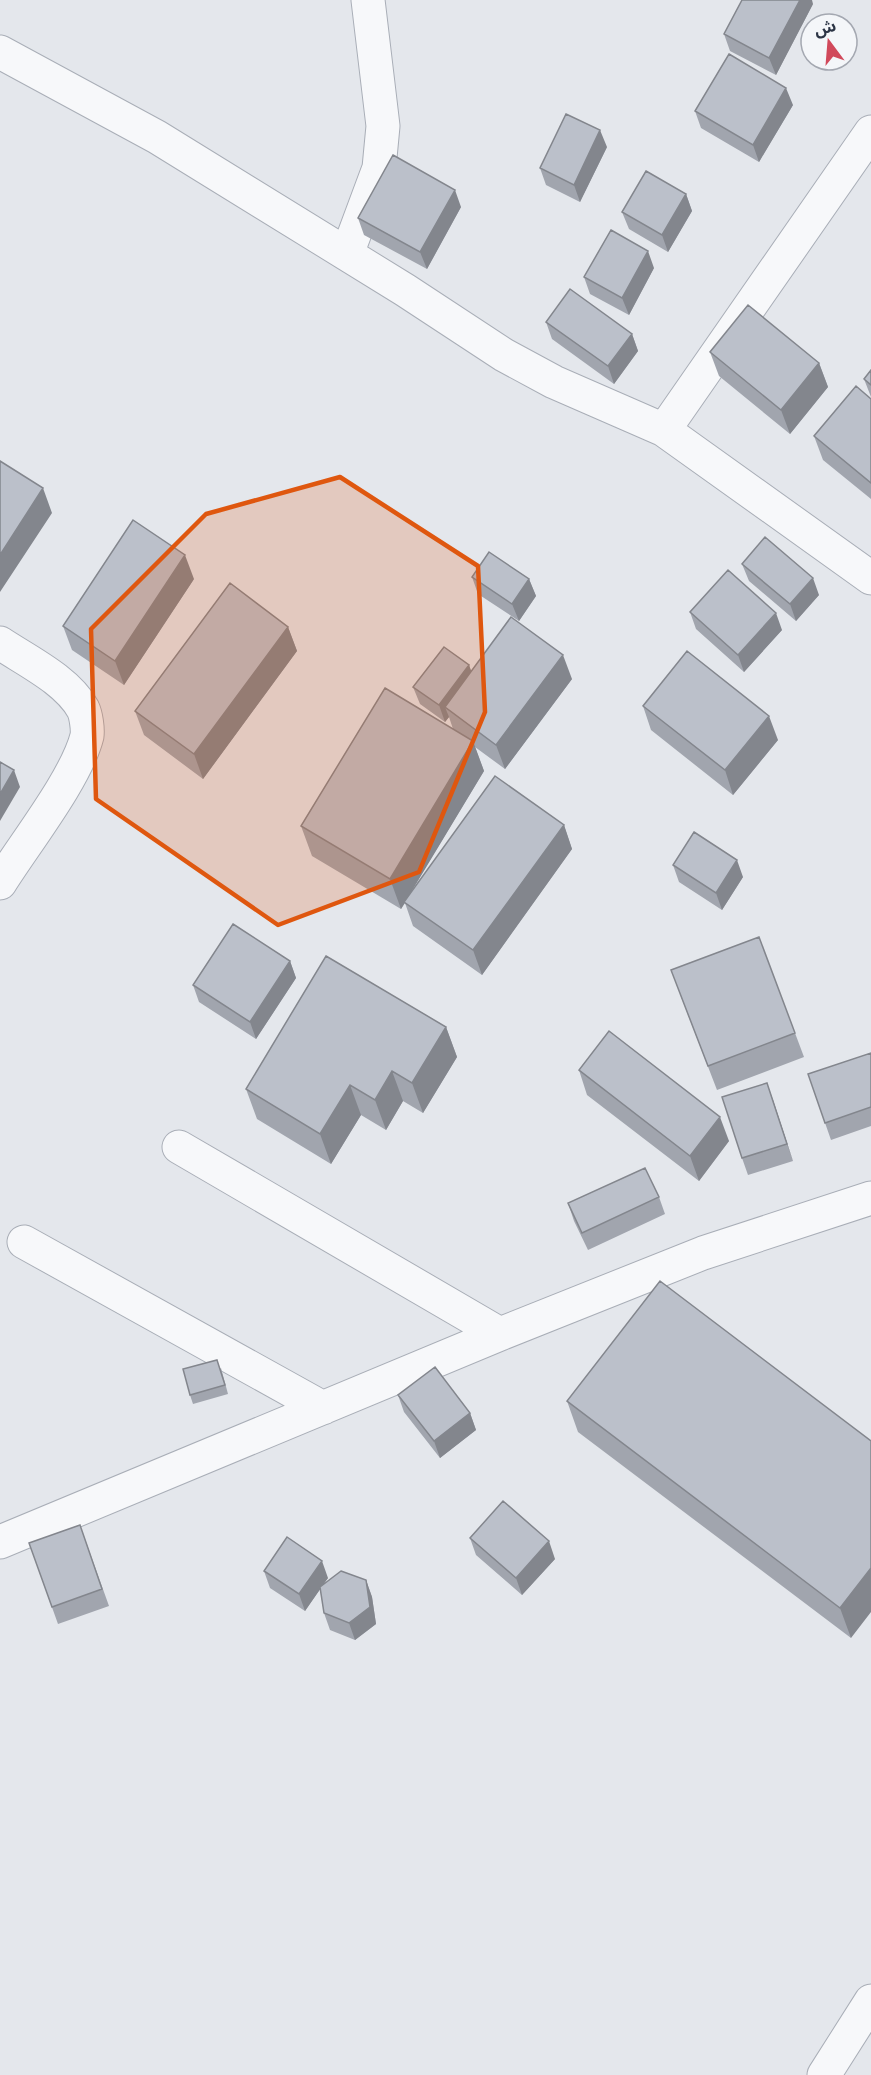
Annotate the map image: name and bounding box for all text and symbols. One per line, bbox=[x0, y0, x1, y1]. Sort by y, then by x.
north arrow bbox=[799, 12, 859, 72]
text: ش bbox=[811, 14, 839, 41]

